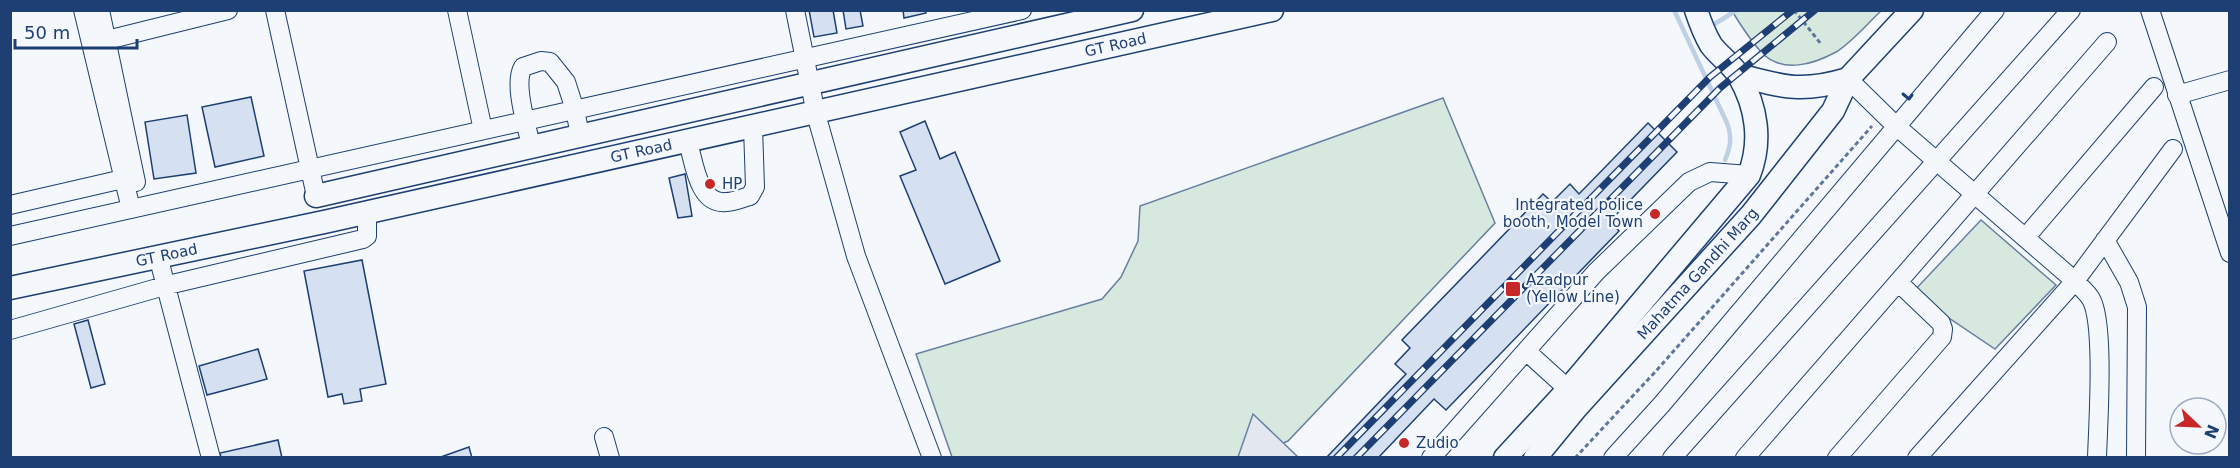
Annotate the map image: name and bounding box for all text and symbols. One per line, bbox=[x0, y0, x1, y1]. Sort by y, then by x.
scale bar bbox=[15, 12, 136, 50]
text: 50 m bbox=[24, 22, 70, 43]
street label: GT Road bbox=[1083, 29, 1148, 61]
street label: GT Road bbox=[609, 135, 674, 167]
place label: HP bbox=[722, 175, 742, 193]
marker: HP bbox=[703, 177, 717, 191]
place label: Integrated police booth, Model Town bbox=[1503, 196, 1643, 231]
street label: Mahatma Gandhi Marg bbox=[1634, 204, 1762, 343]
marker: Integrated police booth, Model Town bbox=[1648, 207, 1662, 221]
street label: GT Road bbox=[134, 240, 199, 270]
place label: Azadpur (Yellow Line) bbox=[1526, 271, 1620, 306]
marker: Azadpur (Yellow Line) bbox=[1504, 280, 1522, 298]
north arrow bbox=[2168, 396, 2228, 456]
text: N bbox=[2200, 422, 2223, 442]
place label: Zudio bbox=[1416, 434, 1459, 452]
marker: Zudio bbox=[1397, 436, 1411, 450]

